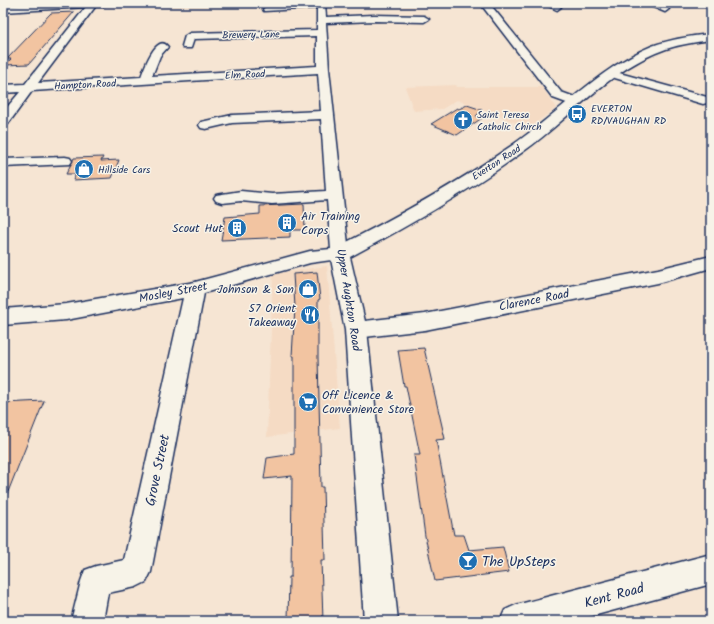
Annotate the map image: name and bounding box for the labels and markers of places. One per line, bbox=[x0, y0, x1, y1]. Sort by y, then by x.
place label: EVERTON RD/VAUGHAN RD bbox=[591, 101, 667, 129]
bus stop icon: EVERTON RD/VAUGHAN RD bbox=[566, 103, 588, 125]
place label: Saint Teresa Catholic Chirch bbox=[477, 107, 542, 135]
church icon: Saint Teresa Catholic Chirch bbox=[452, 109, 474, 131]
shop icon: Hillside Cars bbox=[73, 158, 95, 180]
place label: Hillside Cars bbox=[98, 162, 151, 178]
place label: Air Training Corps bbox=[301, 207, 360, 240]
building icon: Air Training Corps bbox=[276, 212, 298, 234]
building icon: Scout Hut bbox=[226, 217, 248, 239]
place label: Scout Hut bbox=[172, 219, 223, 238]
shop icon: Johnson & Son bbox=[297, 278, 319, 300]
place label: Johnson & Son bbox=[217, 280, 294, 299]
place label: 57 Orient Takeaway bbox=[248, 299, 296, 332]
restaurant icon: 57 Orient Takeaway bbox=[299, 304, 321, 326]
place label: Off Licence & Convenience Store bbox=[322, 386, 415, 419]
supermarket icon: Off Licence & Convenience Store bbox=[297, 391, 319, 413]
bar icon: The UpSteps bbox=[457, 550, 479, 572]
place label: The UpSteps bbox=[482, 551, 556, 573]

